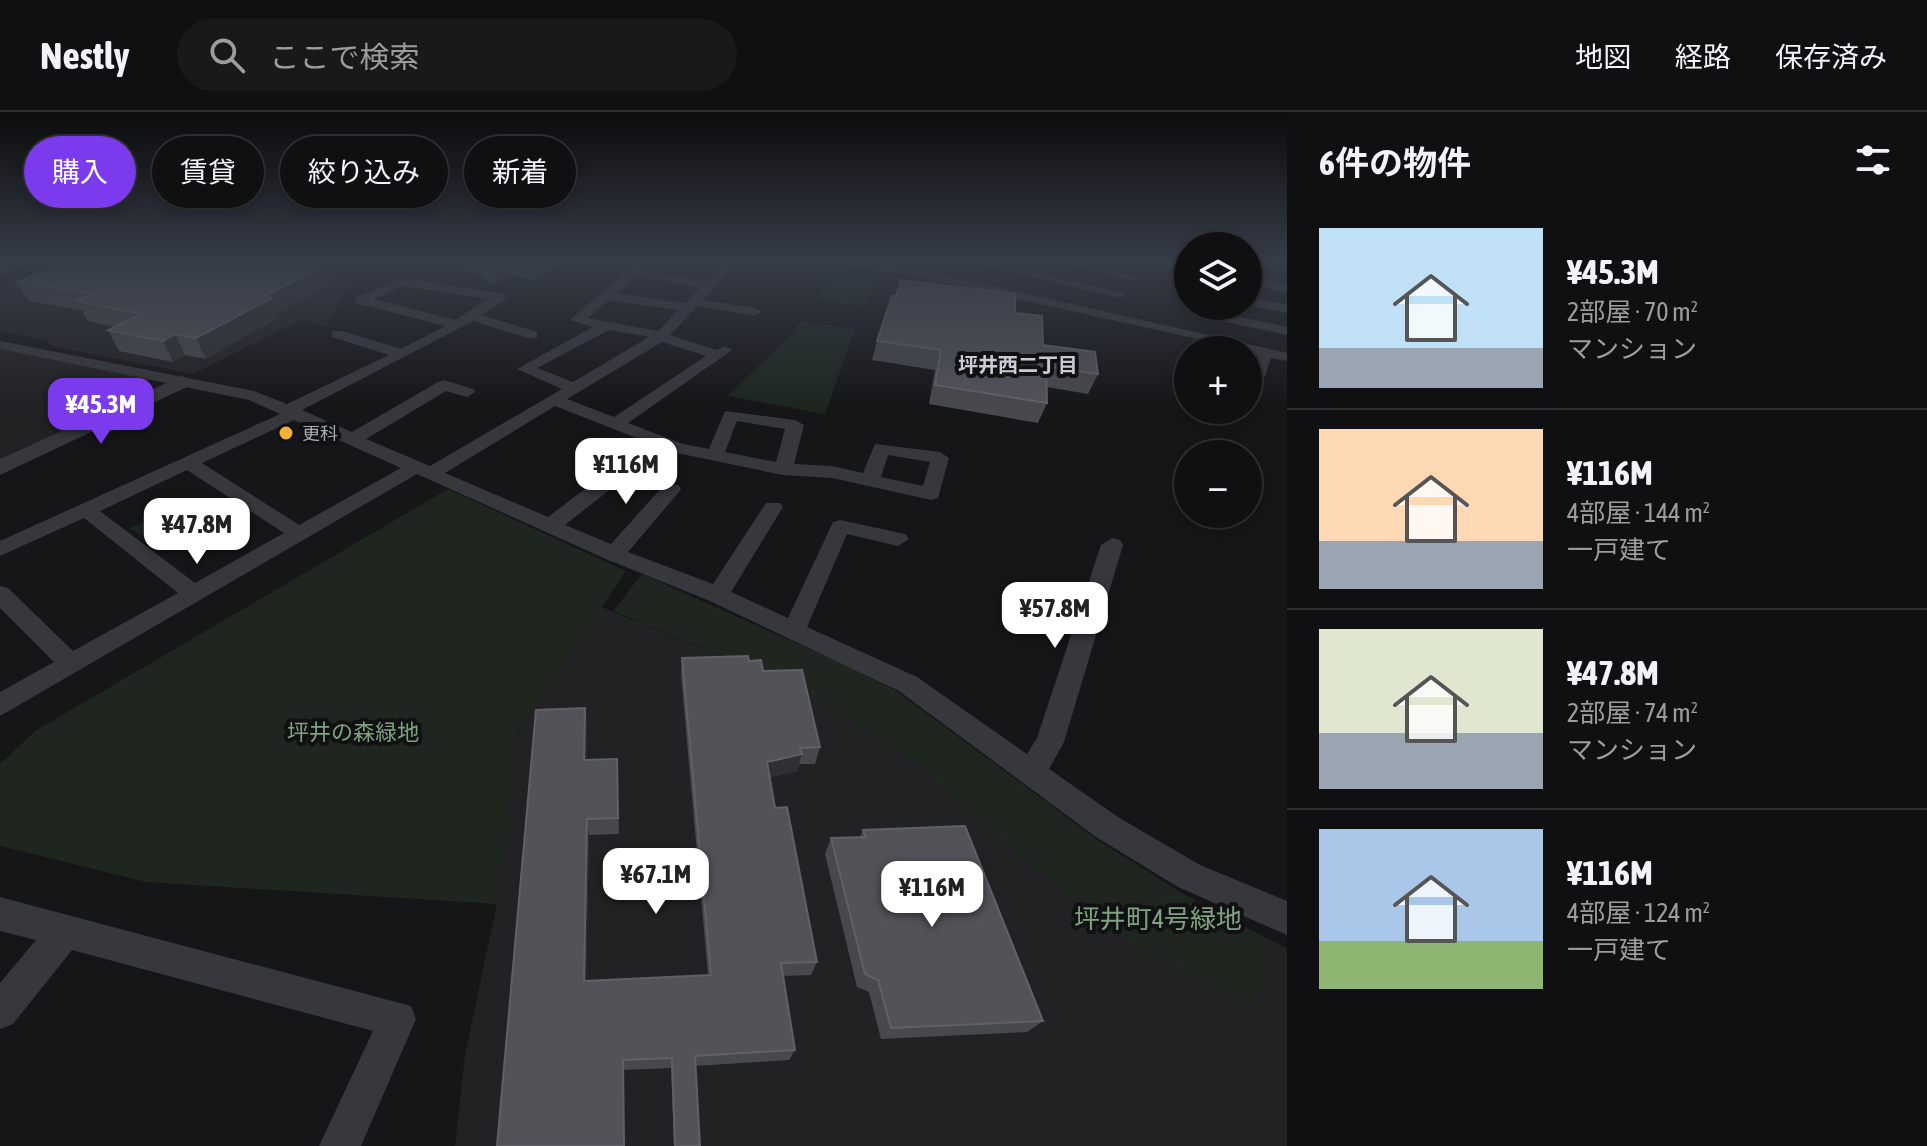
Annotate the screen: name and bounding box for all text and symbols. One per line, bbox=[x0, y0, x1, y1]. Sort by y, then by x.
search box bbox=[177, 19, 737, 91]
icon: search bbox=[205, 33, 249, 77]
text: Nestly bbox=[40, 34, 129, 77]
text: ここで検索 bbox=[269, 40, 419, 74]
text: 地図 bbox=[1575, 41, 1631, 73]
text: 経路 bbox=[1675, 41, 1731, 73]
text: 保存済み bbox=[1775, 41, 1887, 73]
chip: 購入 bbox=[24, 136, 136, 208]
chip: 賃貸 bbox=[152, 136, 264, 208]
chip: 絞り込み bbox=[280, 136, 448, 208]
chip: 新着 bbox=[464, 136, 576, 208]
icon: filters bbox=[1851, 138, 1895, 182]
text: 6件の物件 bbox=[1319, 143, 1471, 182]
map controls bbox=[1174, 232, 1262, 528]
button: layers bbox=[1174, 232, 1262, 320]
text: ¥45.3M bbox=[1567, 252, 1659, 291]
icon: home bbox=[1383, 260, 1479, 356]
text: 2部屋 · 70 m² bbox=[1567, 297, 1698, 327]
text: マンション bbox=[1567, 334, 1697, 364]
button: + bbox=[1174, 336, 1262, 424]
district label: 坪井西二丁目 bbox=[958, 353, 1078, 376]
pin: ¥45.3M bbox=[36, 378, 166, 446]
text: ¥45.3M bbox=[66, 389, 136, 419]
place label: 更科 bbox=[302, 423, 338, 444]
marker: 更科 bbox=[277, 424, 295, 442]
pin: ¥116M bbox=[570, 438, 682, 506]
button: − bbox=[1174, 440, 1262, 528]
text: ¥116M bbox=[593, 449, 659, 479]
text: ¥116M bbox=[1567, 453, 1653, 492]
icon: home bbox=[1383, 461, 1479, 557]
pin: ¥47.8M bbox=[132, 498, 262, 566]
text: 4部屋 · 144 m² bbox=[1567, 498, 1710, 528]
text: ¥47.8M bbox=[162, 509, 232, 539]
text: 一戸建て bbox=[1567, 535, 1671, 565]
pin: ¥57.8M bbox=[990, 582, 1120, 650]
text: ¥57.8M bbox=[1020, 593, 1090, 623]
text: ¥47.8M bbox=[1567, 653, 1659, 692]
icon: home bbox=[1383, 661, 1479, 757]
text: 2部屋 · 74 m² bbox=[1567, 698, 1698, 728]
park label: 坪井の森緑地 bbox=[287, 719, 419, 745]
text: マンション bbox=[1567, 735, 1697, 765]
pin: ¥67.1M bbox=[591, 848, 721, 916]
text: ¥116M bbox=[1567, 853, 1653, 892]
text: ¥67.1M bbox=[621, 859, 691, 889]
pin: ¥116M bbox=[876, 861, 988, 929]
icon: home bbox=[1383, 861, 1479, 957]
text: ¥116M bbox=[899, 872, 965, 902]
text: 4部屋 · 124 m² bbox=[1567, 898, 1710, 928]
park label: 坪井町4号緑地 bbox=[1074, 904, 1242, 934]
text: 一戸建て bbox=[1567, 935, 1671, 965]

